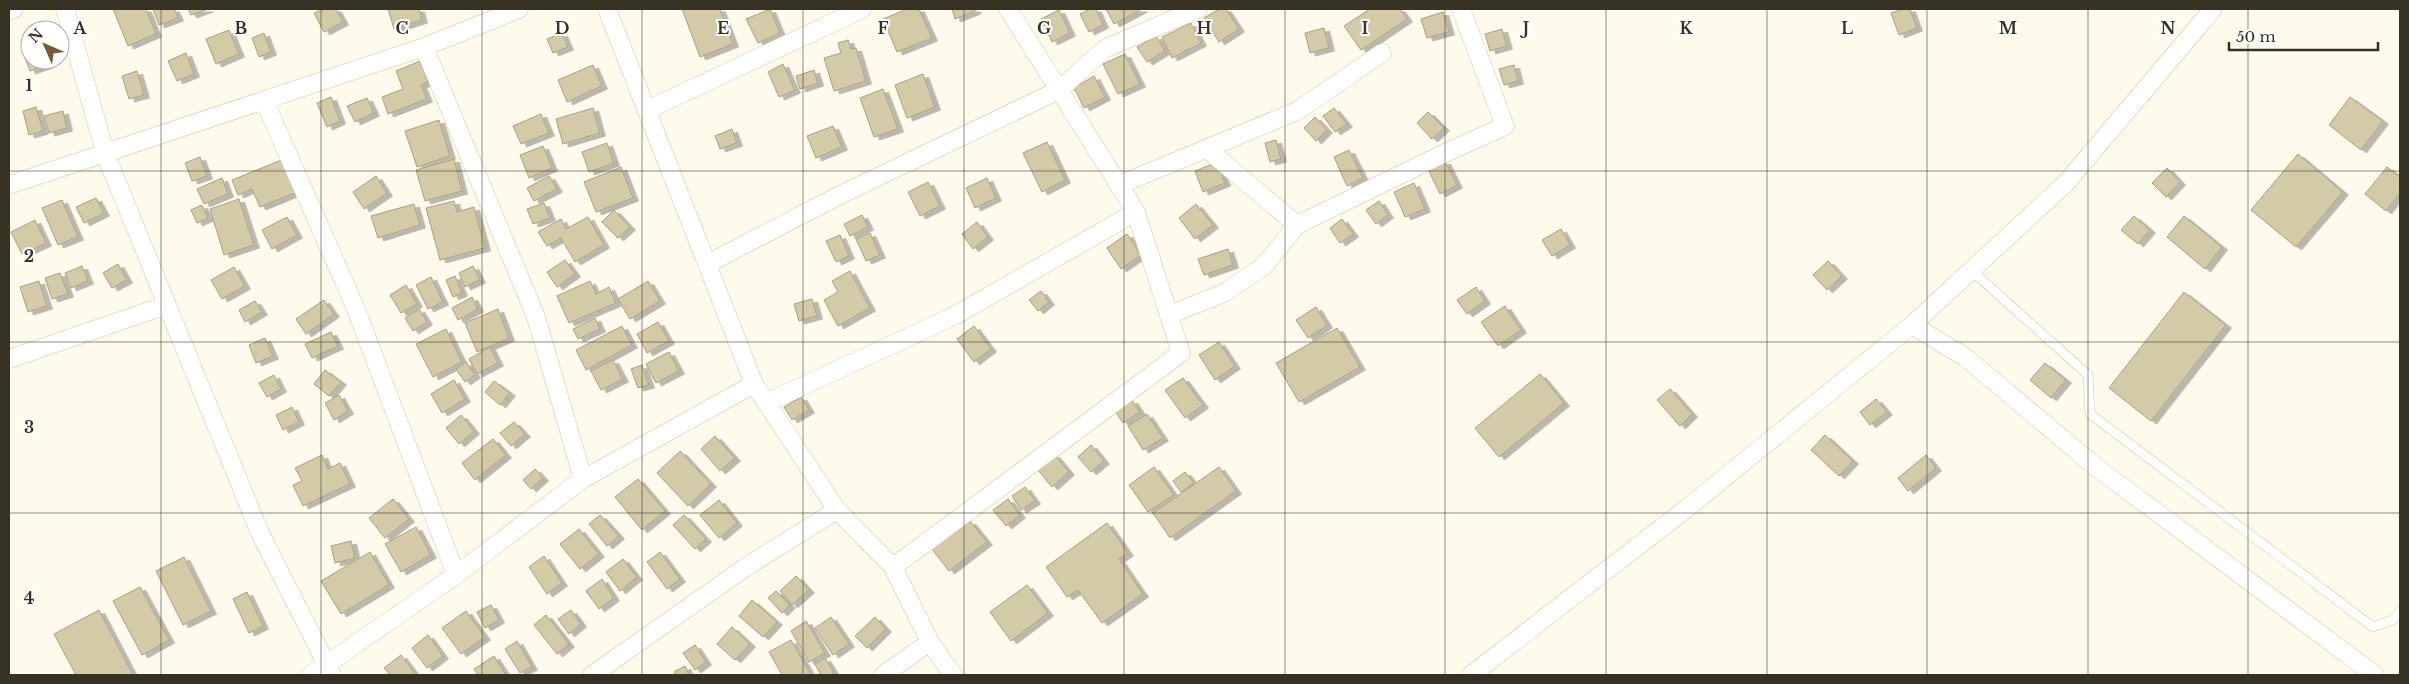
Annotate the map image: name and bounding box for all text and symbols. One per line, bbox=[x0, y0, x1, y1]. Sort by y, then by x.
text: A bbox=[73, 18, 88, 38]
text: B bbox=[235, 18, 248, 38]
text: C bbox=[395, 18, 409, 38]
text: D bbox=[555, 18, 569, 38]
text: E bbox=[717, 18, 729, 38]
text: F bbox=[877, 18, 889, 38]
text: G bbox=[1037, 18, 1051, 38]
text: H bbox=[1196, 18, 1212, 38]
text: I bbox=[1362, 18, 1369, 38]
text: J bbox=[1520, 18, 1529, 38]
text: K bbox=[1679, 18, 1693, 38]
text: L bbox=[1841, 18, 1853, 38]
text: M bbox=[1999, 18, 2017, 38]
text: N bbox=[2160, 18, 2176, 38]
north arrow bbox=[20, 20, 70, 70]
scale bar bbox=[2229, 20, 2378, 52]
text: N bbox=[25, 25, 47, 47]
text: 50 m bbox=[2236, 27, 2276, 46]
text: 1 bbox=[26, 75, 33, 95]
text: 2 bbox=[24, 246, 34, 266]
text: 3 bbox=[24, 417, 34, 437]
text: 4 bbox=[24, 588, 34, 608]

